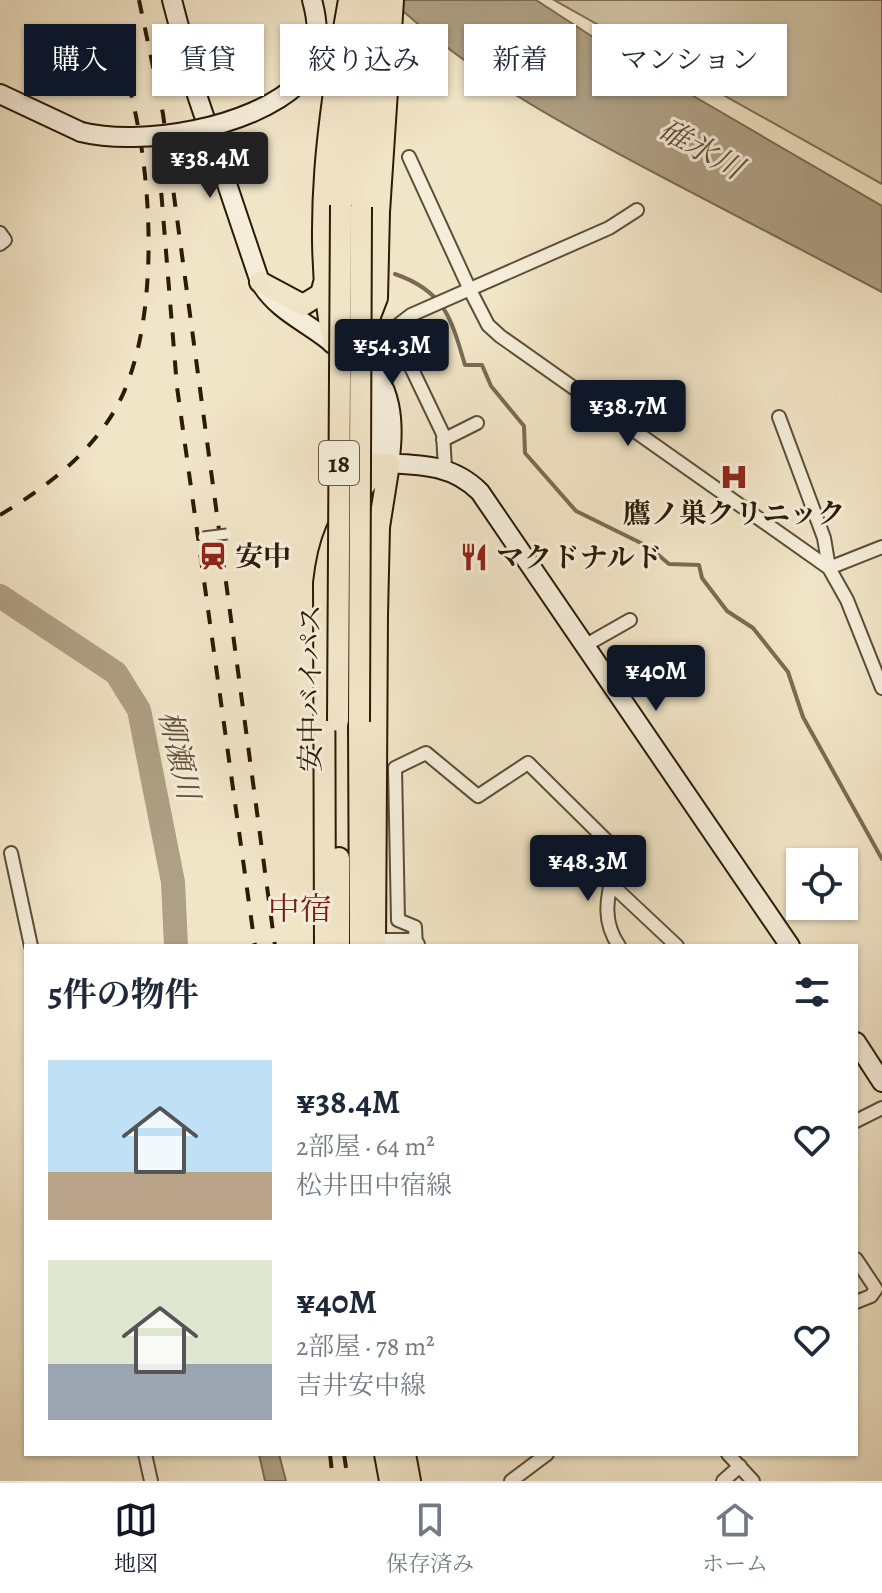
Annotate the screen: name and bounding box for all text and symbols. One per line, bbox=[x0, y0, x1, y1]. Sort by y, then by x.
chip: 購入 bbox=[24, 24, 136, 96]
chip: 賃貸 bbox=[152, 24, 264, 96]
chip: 絞り込み bbox=[280, 24, 448, 96]
chip: 新着 bbox=[464, 24, 576, 96]
chip: マンション bbox=[592, 24, 787, 96]
water label: 碓氷川 bbox=[652, 110, 753, 190]
pin: ¥38.4M bbox=[145, 132, 275, 200]
text: ¥38.4M bbox=[170, 140, 250, 175]
pin: ¥54.3M bbox=[327, 319, 457, 387]
text: ¥54.3M bbox=[353, 327, 431, 362]
pin: ¥38.7M bbox=[563, 380, 693, 448]
text: ¥38.7M bbox=[589, 388, 667, 423]
road number: 18 bbox=[319, 441, 359, 485]
hospital icon: 鷹ノ巣クリニック bbox=[719, 462, 749, 492]
place label: 鷹ノ巣クリニック bbox=[623, 495, 845, 533]
place label: 安中 bbox=[235, 538, 291, 576]
place label: マクドナルド bbox=[496, 539, 663, 577]
station icon: 安中 bbox=[198, 541, 228, 571]
restaurant icon: マクドナルド bbox=[459, 542, 489, 572]
street label: 安中バイパス bbox=[292, 604, 330, 772]
pin: ¥40M bbox=[609, 645, 703, 713]
text: ¥40M bbox=[625, 653, 687, 688]
water label: 柳瀬川 bbox=[149, 707, 209, 806]
pin: ¥48.3M bbox=[523, 835, 653, 903]
text: ¥48.3M bbox=[548, 843, 628, 878]
map controls bbox=[786, 848, 858, 920]
button: locate bbox=[786, 848, 858, 920]
district label: 中宿 bbox=[268, 887, 332, 931]
icon: filters bbox=[790, 970, 834, 1014]
text: 5件の物件 bbox=[48, 971, 199, 1018]
text: ¥38.4M bbox=[296, 1078, 400, 1125]
icon: home bbox=[112, 1092, 208, 1188]
icon: heart bbox=[790, 1118, 834, 1162]
text: 2部屋 · 64 m² bbox=[296, 1129, 435, 1164]
text: 松井田中宿線 bbox=[296, 1168, 452, 1203]
text: ¥40M bbox=[296, 1278, 377, 1325]
icon: home bbox=[112, 1292, 208, 1388]
icon: heart bbox=[790, 1318, 834, 1362]
text: 2部屋 · 78 m² bbox=[296, 1329, 435, 1364]
text: 吉井安中線 bbox=[296, 1368, 426, 1403]
tab: 地図 bbox=[114, 1498, 158, 1579]
tab: 保存済み bbox=[386, 1498, 474, 1579]
tab: ホーム bbox=[702, 1498, 768, 1579]

